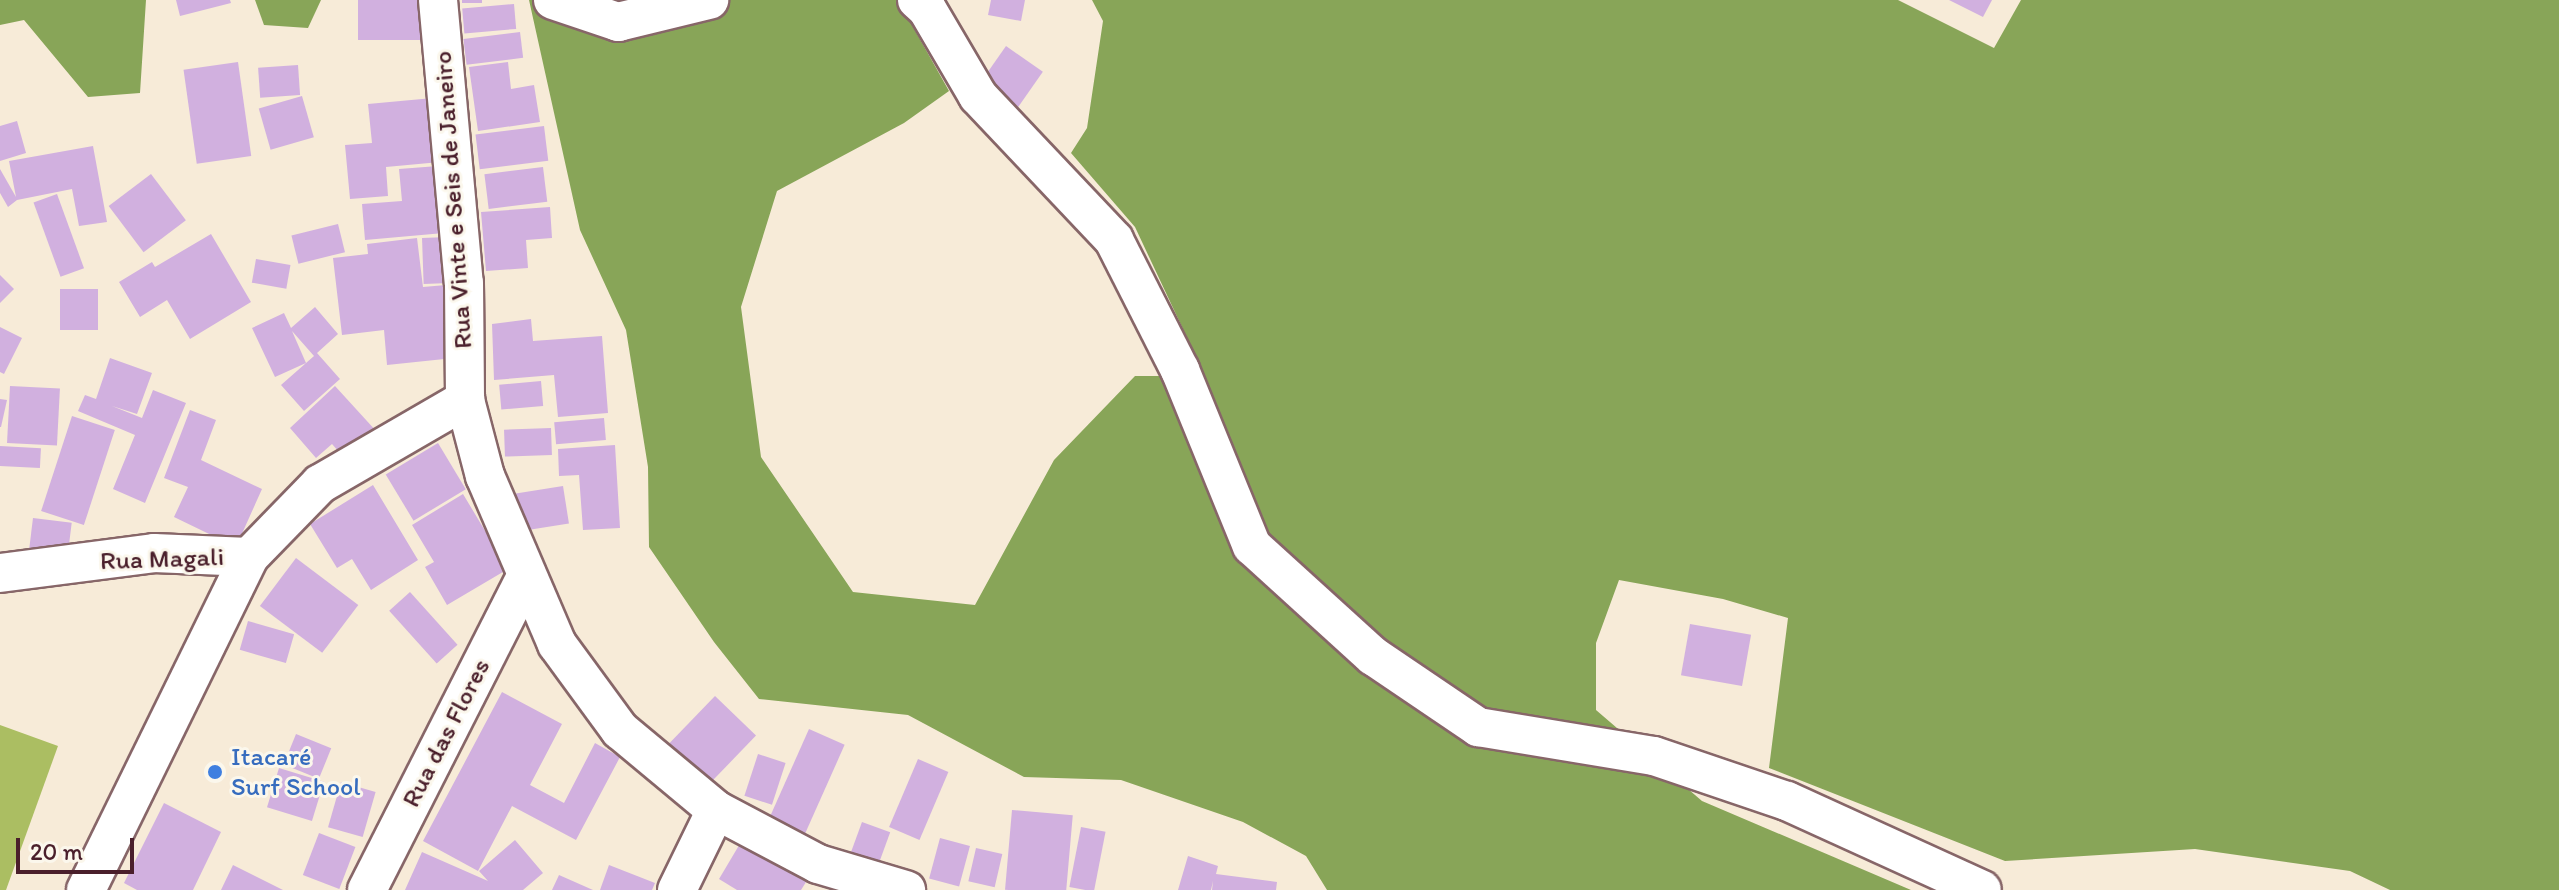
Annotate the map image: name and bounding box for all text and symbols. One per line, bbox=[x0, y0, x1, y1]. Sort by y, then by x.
street label: Rua Vinte e Seis de Janeiro bbox=[427, 50, 479, 350]
street label: Rua Magali bbox=[100, 541, 224, 577]
street label: Rua das Flores bbox=[395, 654, 497, 812]
place label: Itacaré Surf School bbox=[231, 741, 360, 802]
marker: Itacaré Surf School bbox=[206, 763, 224, 781]
scale bar bbox=[20, 822, 138, 872]
text: 20 m bbox=[30, 837, 83, 866]

